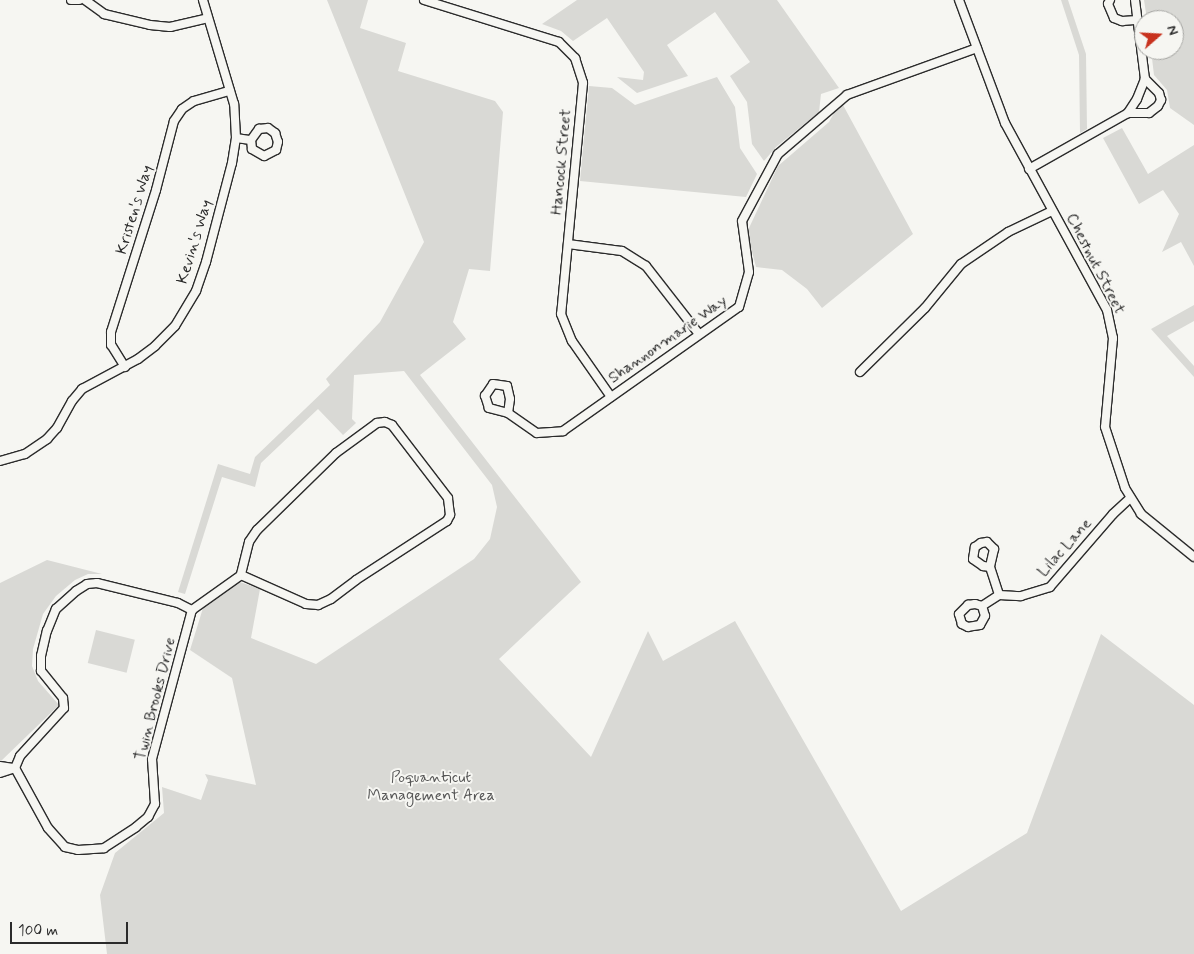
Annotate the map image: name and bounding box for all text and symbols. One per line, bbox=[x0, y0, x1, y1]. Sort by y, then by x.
north arrow bbox=[1134, 10, 1184, 60]
text: N bbox=[1162, 23, 1182, 38]
street label: Hancock Street bbox=[548, 108, 576, 216]
street label: Kristen's Way bbox=[112, 162, 158, 258]
street label: Kevin's Way bbox=[173, 197, 217, 287]
street label: Chestnut Street bbox=[1061, 211, 1129, 317]
street label: Shannonmarie Way bbox=[605, 292, 731, 388]
street label: Lilac Lane bbox=[1034, 516, 1096, 580]
street label: Twin Brooks Drive bbox=[132, 636, 180, 762]
park label: Poquanticut Management Area bbox=[366, 768, 496, 806]
scale bar bbox=[12, 912, 130, 944]
text: 100 m bbox=[18, 921, 58, 941]

